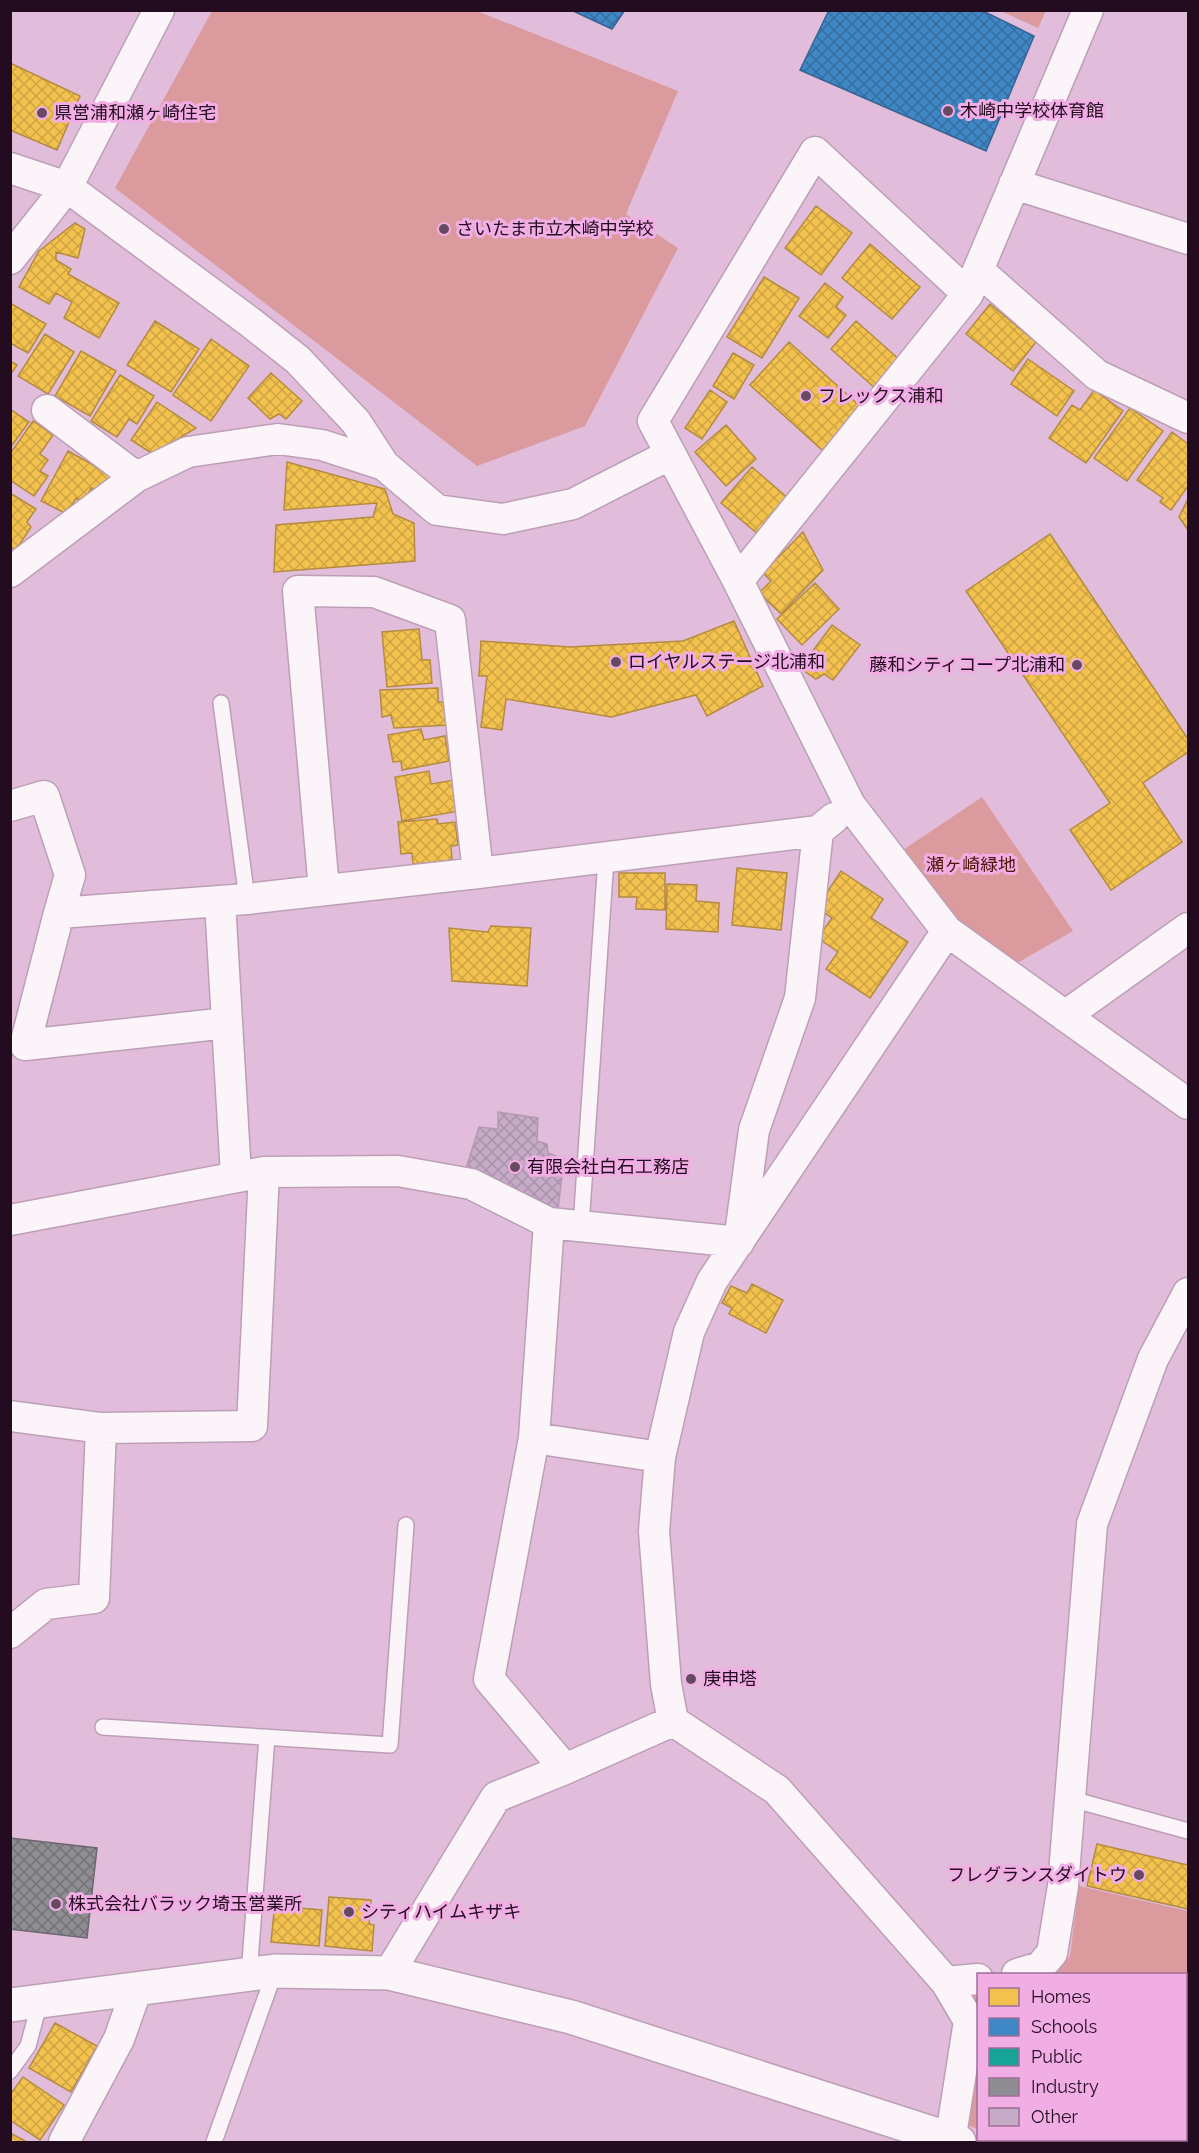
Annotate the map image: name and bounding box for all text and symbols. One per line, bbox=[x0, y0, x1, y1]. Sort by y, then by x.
place label: 木崎中学校体育館 bbox=[960, 100, 1104, 121]
place label: 県営浦和瀬ヶ崎住宅 bbox=[54, 102, 216, 123]
marker: 木崎中学校体育館 bbox=[941, 104, 955, 118]
marker: 県営浦和瀬ヶ崎住宅 bbox=[35, 106, 49, 120]
place label: さいたま市立木崎中学校 bbox=[456, 218, 653, 239]
marker: さいたま市立木崎中学校 bbox=[437, 222, 451, 236]
place label: フレックス浦和 bbox=[818, 385, 943, 406]
marker: フレックス浦和 bbox=[799, 389, 813, 403]
place label: ロイヤルステージ北浦和 bbox=[628, 651, 825, 672]
place label: 藤和シティコープ北浦和 bbox=[869, 654, 1065, 675]
marker: ロイヤルステージ北浦和 bbox=[609, 655, 623, 669]
marker: 藤和シティコープ北浦和 bbox=[1070, 658, 1084, 672]
park label: 瀬ヶ崎緑地 bbox=[926, 854, 1016, 875]
place label: 有限会社白石工務店 bbox=[527, 1156, 689, 1177]
marker: 有限会社白石工務店 bbox=[508, 1160, 522, 1174]
place label: 庚申塔 bbox=[703, 1668, 757, 1689]
marker: 庚申塔 bbox=[684, 1672, 698, 1686]
place label: フレグランスダイトウ bbox=[947, 1864, 1127, 1885]
marker: フレグランスダイトウ bbox=[1132, 1868, 1146, 1882]
place label: 株式会社バラック埼玉営業所 bbox=[68, 1893, 302, 1914]
marker: 株式会社バラック埼玉営業所 bbox=[49, 1897, 63, 1911]
place label: シティハイムキザキ bbox=[361, 1901, 521, 1922]
marker: シティハイムキザキ bbox=[342, 1905, 356, 1919]
legend bbox=[977, 1973, 1187, 2141]
text: Homes bbox=[1031, 1986, 1091, 2007]
text: Schools bbox=[1031, 2016, 1098, 2037]
text: Public bbox=[1031, 2046, 1083, 2067]
text: Industry bbox=[1031, 2076, 1099, 2097]
text: Other bbox=[1031, 2106, 1079, 2127]

